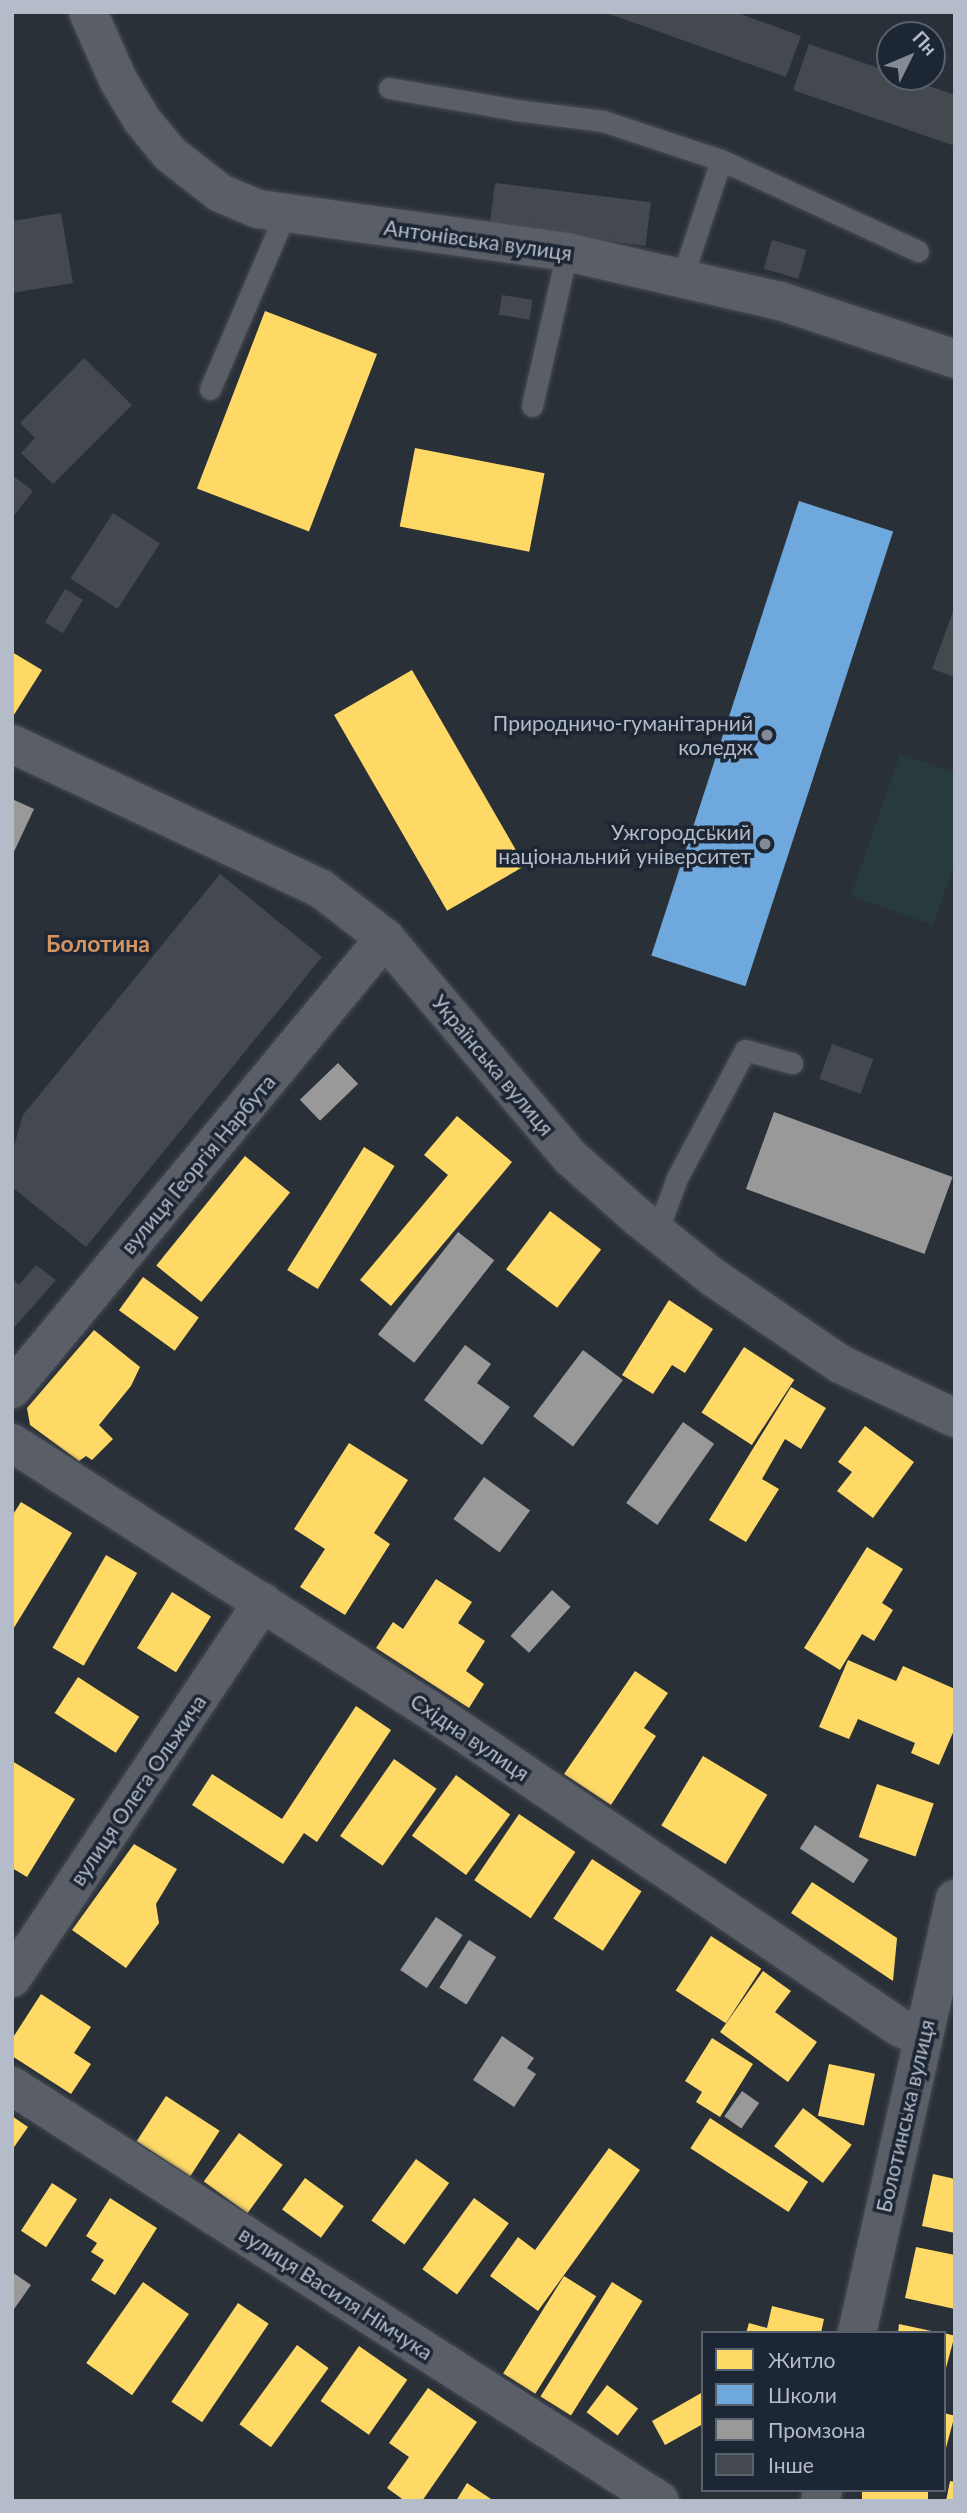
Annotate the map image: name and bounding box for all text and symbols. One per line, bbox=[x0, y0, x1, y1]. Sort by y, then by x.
north arrow bbox=[876, 21, 946, 91]
text: Пн bbox=[908, 26, 942, 60]
street label: Антонівська вулиця bbox=[382, 214, 574, 266]
place label: Природничо-гуманітарний коледж bbox=[493, 710, 753, 760]
marker: Природничо-гуманітарний коледж bbox=[759, 727, 775, 743]
place label: Ужгородський національний університет bbox=[498, 819, 751, 869]
marker: Ужгородський національний університет bbox=[757, 836, 773, 852]
district label: Болотина bbox=[46, 929, 150, 957]
street label: Українська вулиця bbox=[427, 990, 559, 1140]
street label: вулиця Георгія Нарбута bbox=[116, 1069, 280, 1259]
street label: Східна вулиця bbox=[406, 1688, 534, 1786]
street label: вулиця Олега Ольжича bbox=[65, 1690, 211, 1890]
street label: Болотинська вулиця bbox=[871, 2017, 939, 2215]
street label: вулиця Василя Німчука bbox=[235, 2221, 437, 2365]
legend bbox=[701, 2331, 946, 2492]
text: Житло bbox=[768, 2347, 835, 2372]
text: Школи bbox=[768, 2382, 837, 2407]
text: Промзона bbox=[768, 2417, 865, 2442]
text: Інше bbox=[768, 2452, 814, 2477]

